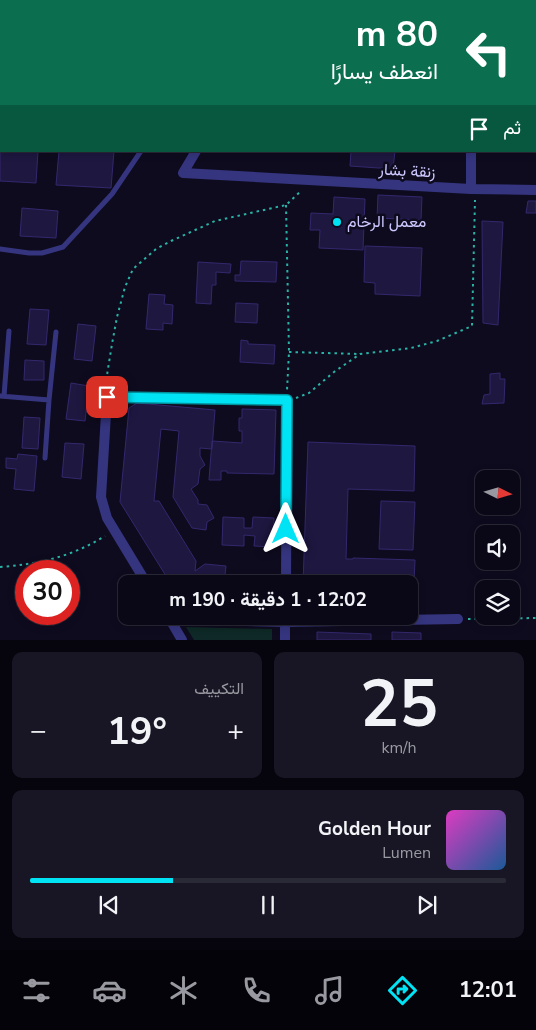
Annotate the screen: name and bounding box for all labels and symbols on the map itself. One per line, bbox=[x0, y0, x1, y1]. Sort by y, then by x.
street label: زنقة بشار bbox=[377, 158, 436, 183]
place label: معمل الرخام bbox=[347, 211, 426, 233]
marker: معمل الرخام bbox=[331, 216, 343, 228]
pin bbox=[86, 376, 128, 418]
north arrow bbox=[475, 470, 520, 515]
position arrow bbox=[259, 502, 311, 554]
speed limit sign: 30 bbox=[15, 560, 80, 625]

